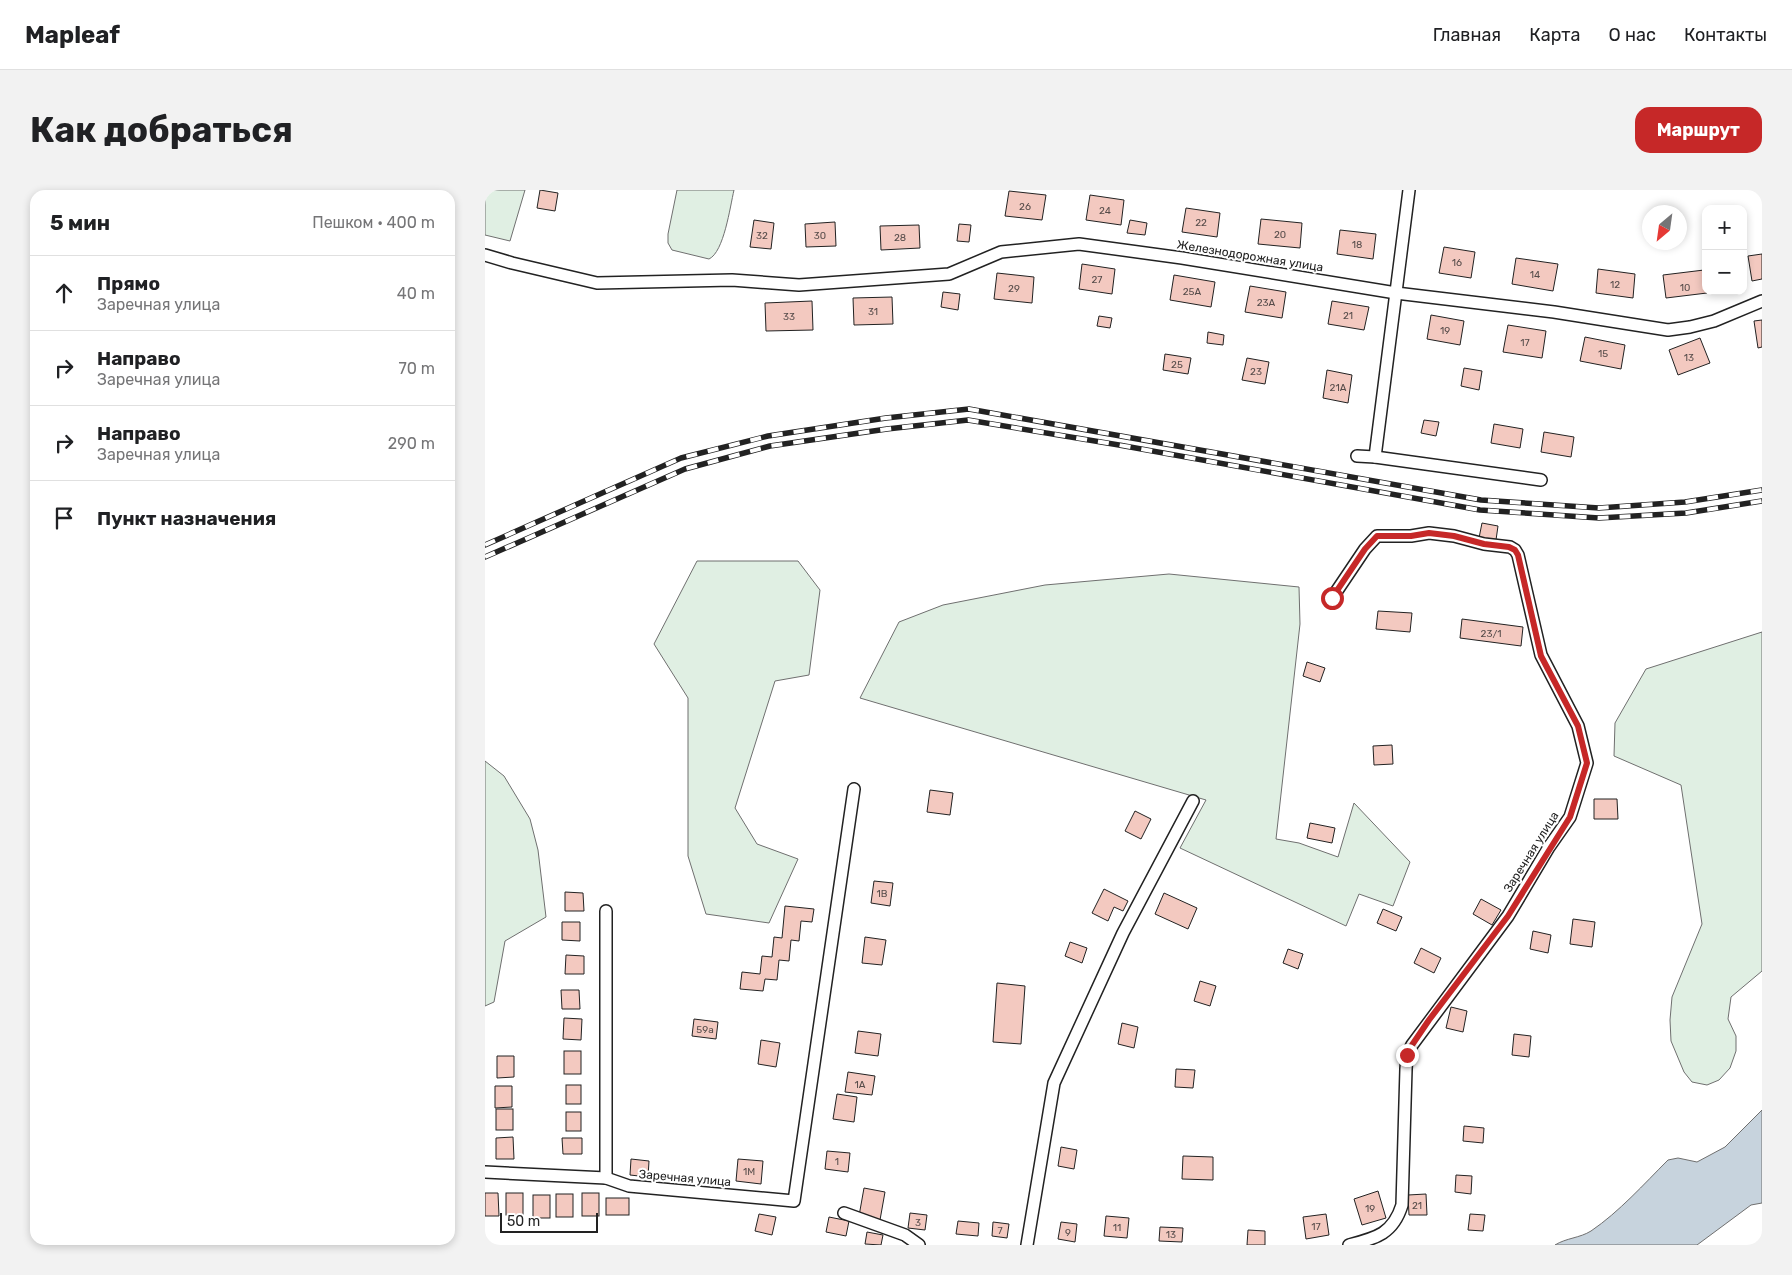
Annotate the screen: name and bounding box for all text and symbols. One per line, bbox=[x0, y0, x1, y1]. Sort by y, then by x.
text: Mapleaf bbox=[25, 21, 120, 49]
text: Главная bbox=[1433, 24, 1501, 46]
text: Карта bbox=[1529, 24, 1581, 46]
text: О нас bbox=[1609, 24, 1656, 46]
text: Контакты bbox=[1684, 24, 1767, 46]
button: Маршрут bbox=[1635, 107, 1762, 153]
text: Как добраться bbox=[30, 109, 293, 151]
house number: 26 bbox=[1019, 201, 1031, 213]
house number: 24 bbox=[1099, 205, 1111, 217]
north arrow bbox=[1642, 205, 1687, 250]
map controls bbox=[1702, 205, 1747, 295]
button: + bbox=[1702, 205, 1747, 250]
text: 5 мин bbox=[50, 210, 110, 235]
text: Пешком · 400 m bbox=[312, 213, 435, 232]
house number: 22 bbox=[1195, 217, 1207, 229]
house number: 20 bbox=[1274, 229, 1286, 241]
house number: 32 bbox=[756, 230, 768, 242]
house number: 30 bbox=[814, 230, 826, 242]
house number: 28 bbox=[894, 232, 906, 244]
street label: Железнодорожная улица bbox=[1176, 237, 1324, 275]
house number: 18 bbox=[1352, 239, 1362, 251]
button: − bbox=[1702, 250, 1747, 295]
house number: 16 bbox=[1452, 257, 1462, 269]
house number: 14 bbox=[1530, 269, 1540, 281]
text: Прямо bbox=[97, 272, 160, 295]
house number: 27 bbox=[1092, 274, 1103, 286]
icon: ahead bbox=[50, 279, 78, 307]
house number: 12 bbox=[1610, 279, 1620, 291]
house number: 10 bbox=[1680, 282, 1690, 294]
house number: 29 bbox=[1008, 283, 1020, 295]
text: 40 m bbox=[397, 284, 435, 303]
house number: 25А bbox=[1183, 286, 1202, 298]
text: Заречная улица bbox=[97, 295, 220, 314]
house number: 23А bbox=[1257, 297, 1276, 309]
house number: 31 bbox=[868, 306, 878, 318]
house number: 21 bbox=[1343, 310, 1353, 322]
house number: 33 bbox=[783, 311, 795, 323]
house number: 19 bbox=[1440, 325, 1450, 337]
house number: 17 bbox=[1520, 337, 1530, 349]
text: Направо bbox=[97, 347, 181, 370]
house number: 15 bbox=[1598, 348, 1608, 360]
house number: 13 bbox=[1684, 352, 1694, 364]
icon: right bbox=[50, 354, 78, 382]
text: 70 m bbox=[398, 359, 435, 378]
house number: 25 bbox=[1171, 359, 1183, 371]
house number: 23 bbox=[1250, 366, 1262, 378]
text: Заречная улица bbox=[97, 370, 220, 389]
house number: 21А bbox=[1330, 382, 1347, 394]
text: Направо bbox=[97, 422, 181, 445]
icon: right bbox=[50, 429, 78, 457]
text: 290 m bbox=[388, 434, 435, 453]
text: Заречная улица bbox=[97, 445, 220, 464]
icon: arrive bbox=[50, 504, 78, 532]
text: Пункт назначения bbox=[97, 507, 276, 530]
route start bbox=[1321, 587, 1344, 610]
house number: 23/1 bbox=[1481, 628, 1501, 640]
street label: Заречная улица bbox=[1501, 809, 1561, 895]
house number: 1В bbox=[877, 888, 888, 900]
house number: 59а bbox=[696, 1024, 714, 1036]
route end bbox=[1396, 1044, 1419, 1067]
house number: 1А bbox=[855, 1079, 866, 1091]
house number: 1 bbox=[835, 1156, 839, 1168]
house number: 1М bbox=[743, 1166, 755, 1178]
street label: Заречная улица bbox=[638, 1167, 732, 1189]
house number: 21 bbox=[1412, 1200, 1422, 1212]
house number: 19 bbox=[1365, 1203, 1375, 1215]
scale bar bbox=[500, 1210, 597, 1233]
text: 50 m bbox=[507, 1213, 540, 1230]
house number: 3 bbox=[915, 1217, 921, 1229]
house number: 17 bbox=[1311, 1221, 1321, 1233]
house number: 11 bbox=[1113, 1222, 1121, 1234]
house number: 7 bbox=[997, 1225, 1003, 1237]
house number: 9 bbox=[1065, 1227, 1071, 1239]
house number: 13 bbox=[1166, 1229, 1176, 1241]

